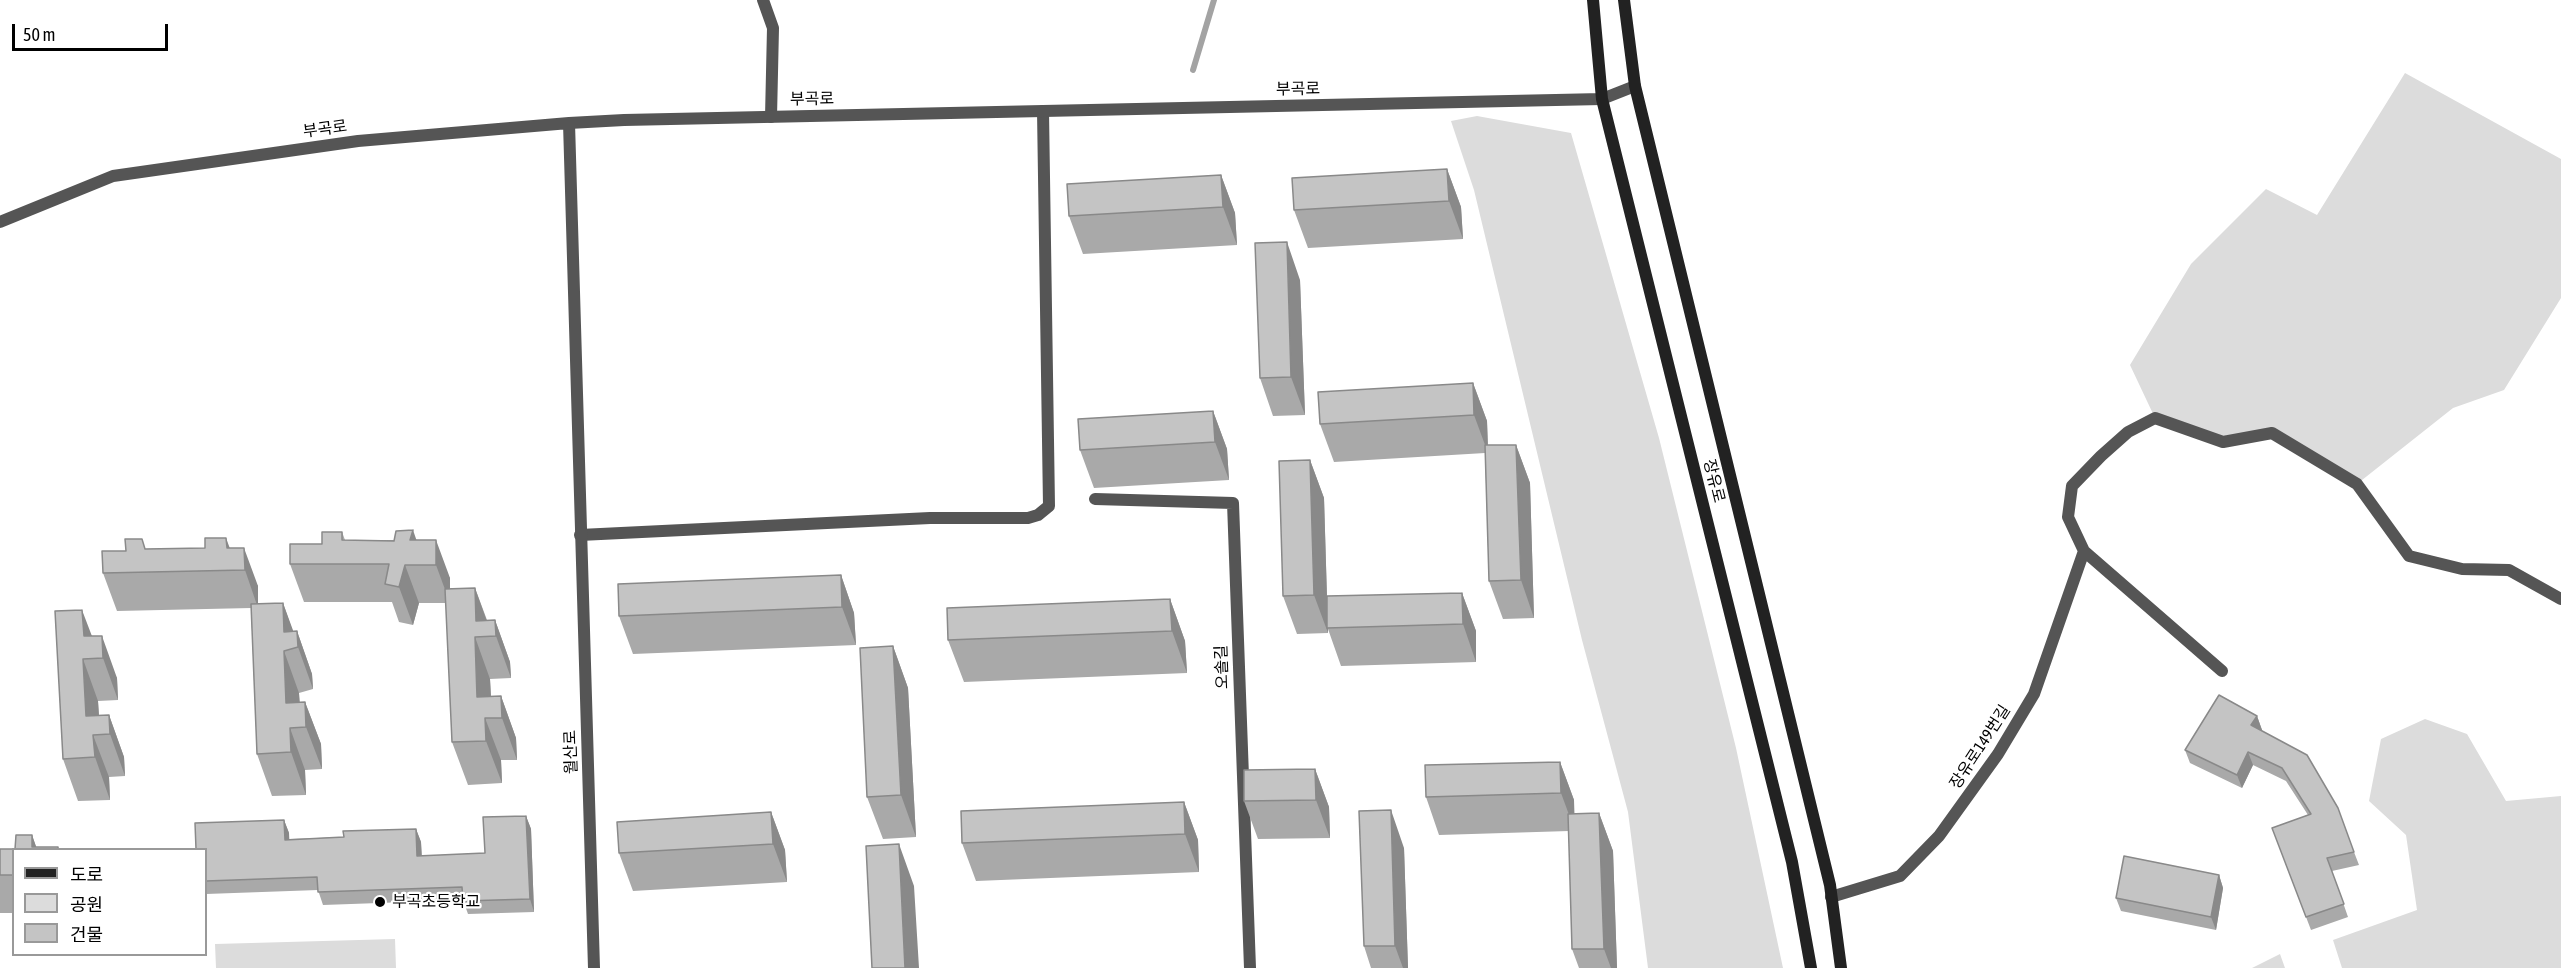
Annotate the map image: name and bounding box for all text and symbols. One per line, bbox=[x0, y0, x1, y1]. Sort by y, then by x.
scale bar bbox=[15, 12, 171, 50]
text: 50 m bbox=[23, 24, 55, 45]
street label: 부곡로 bbox=[1276, 79, 1320, 99]
street label: 부곡로 bbox=[790, 89, 834, 109]
street label: 부곡로 bbox=[302, 116, 348, 142]
street label: 장유로 bbox=[1699, 457, 1729, 505]
street label: 오솔길 bbox=[1212, 645, 1232, 689]
street label: 장유로149번길 bbox=[1946, 701, 2014, 793]
street label: 월산로 bbox=[561, 730, 581, 774]
legend bbox=[12, 848, 207, 956]
text: 도로 bbox=[70, 864, 103, 885]
place label: 부곡초등학교 bbox=[392, 892, 480, 912]
text: 공원 bbox=[70, 894, 103, 915]
marker: 부곡초등학교 bbox=[373, 895, 387, 909]
text: 건물 bbox=[70, 924, 103, 945]

